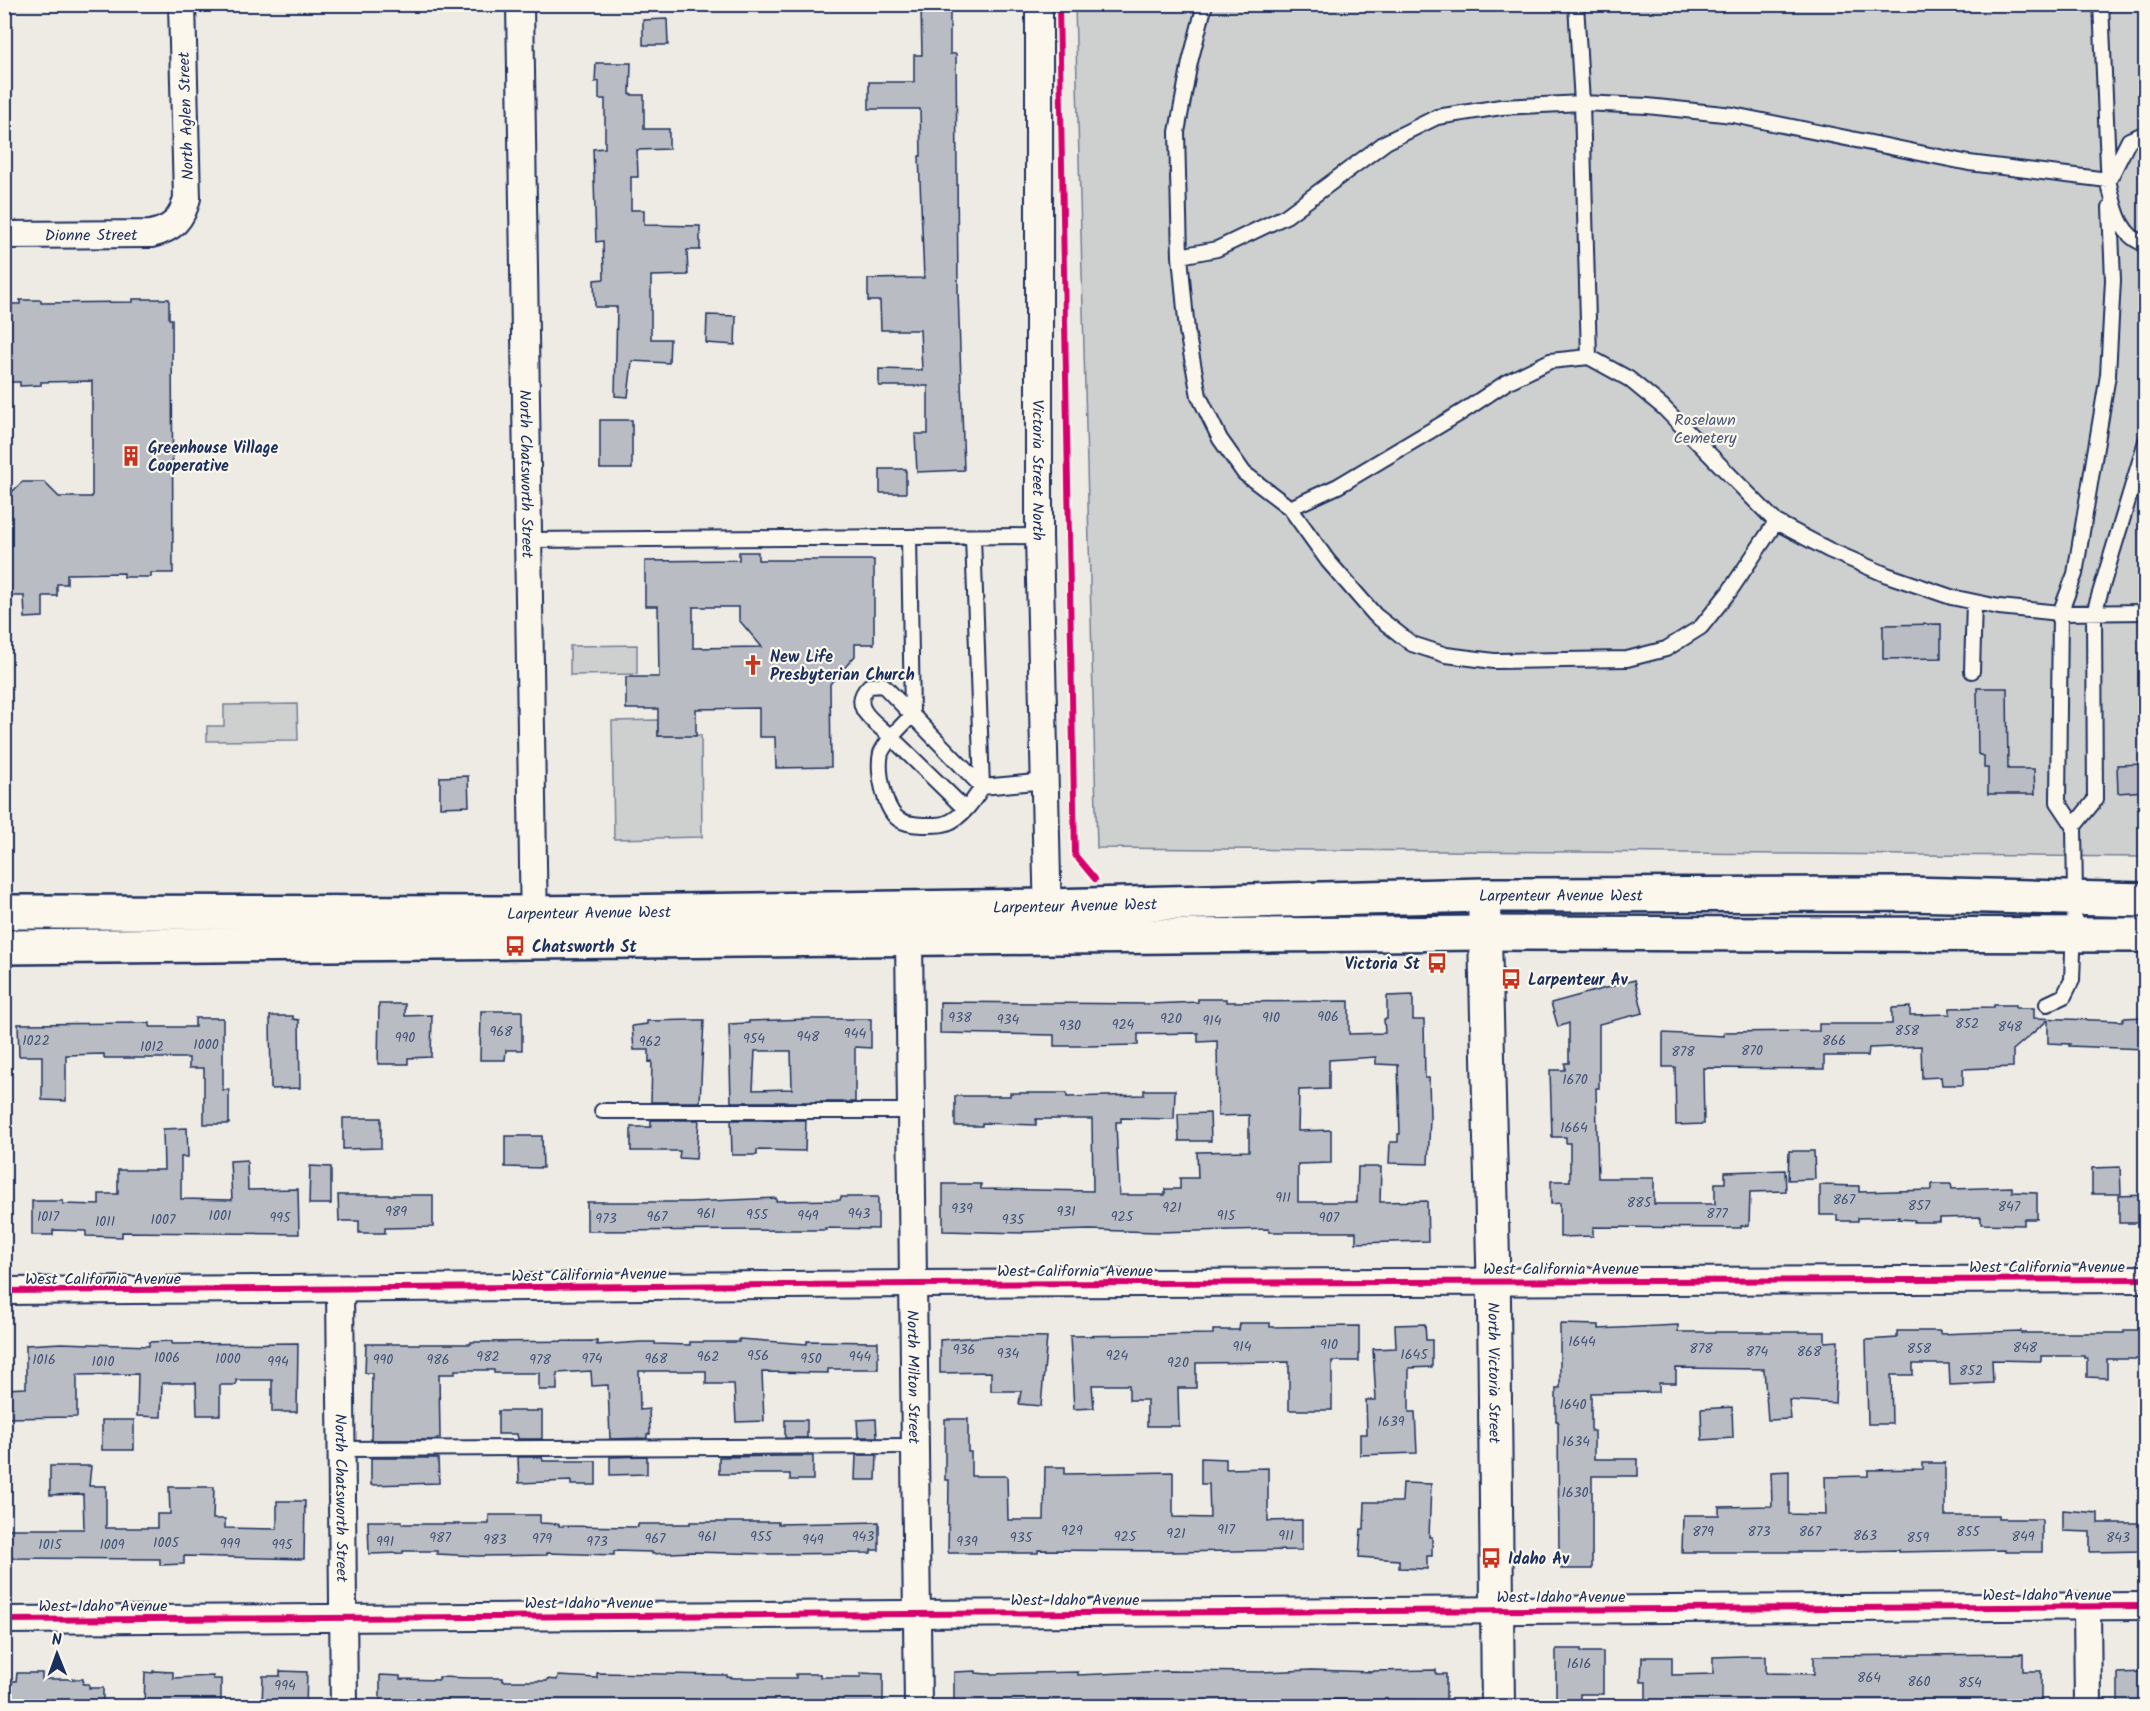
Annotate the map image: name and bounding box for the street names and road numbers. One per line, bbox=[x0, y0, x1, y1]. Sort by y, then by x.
street label: North Aglen Street bbox=[172, 50, 201, 181]
street label: Dionne Street bbox=[45, 223, 138, 249]
street label: North Chatsworth Street bbox=[512, 390, 539, 559]
street label: Victoria Street North bbox=[1025, 399, 1050, 541]
street label: Larpenteur Avenue West bbox=[1478, 884, 1644, 909]
street label: Larpenteur Avenue West bbox=[993, 892, 1158, 921]
street label: Larpenteur Avenue West bbox=[507, 900, 672, 927]
street label: West California Avenue bbox=[1969, 1255, 2125, 1280]
street label: West California Avenue bbox=[1483, 1257, 1639, 1282]
street label: West California Avenue bbox=[997, 1259, 1153, 1284]
street label: West California Avenue bbox=[511, 1262, 667, 1289]
street label: West California Avenue bbox=[25, 1267, 181, 1292]
street label: North Victoria Street bbox=[1480, 1302, 1506, 1444]
street label: North Milton Street bbox=[899, 1310, 926, 1445]
street label: North Chatsworth Street bbox=[327, 1414, 354, 1583]
street label: West Idaho Avenue bbox=[1983, 1583, 2111, 1608]
street label: West Idaho Avenue bbox=[1497, 1585, 1625, 1610]
street label: West Idaho Avenue bbox=[1011, 1588, 1139, 1613]
street label: West Idaho Avenue bbox=[525, 1591, 653, 1616]
street label: West Idaho Avenue bbox=[39, 1594, 167, 1619]

